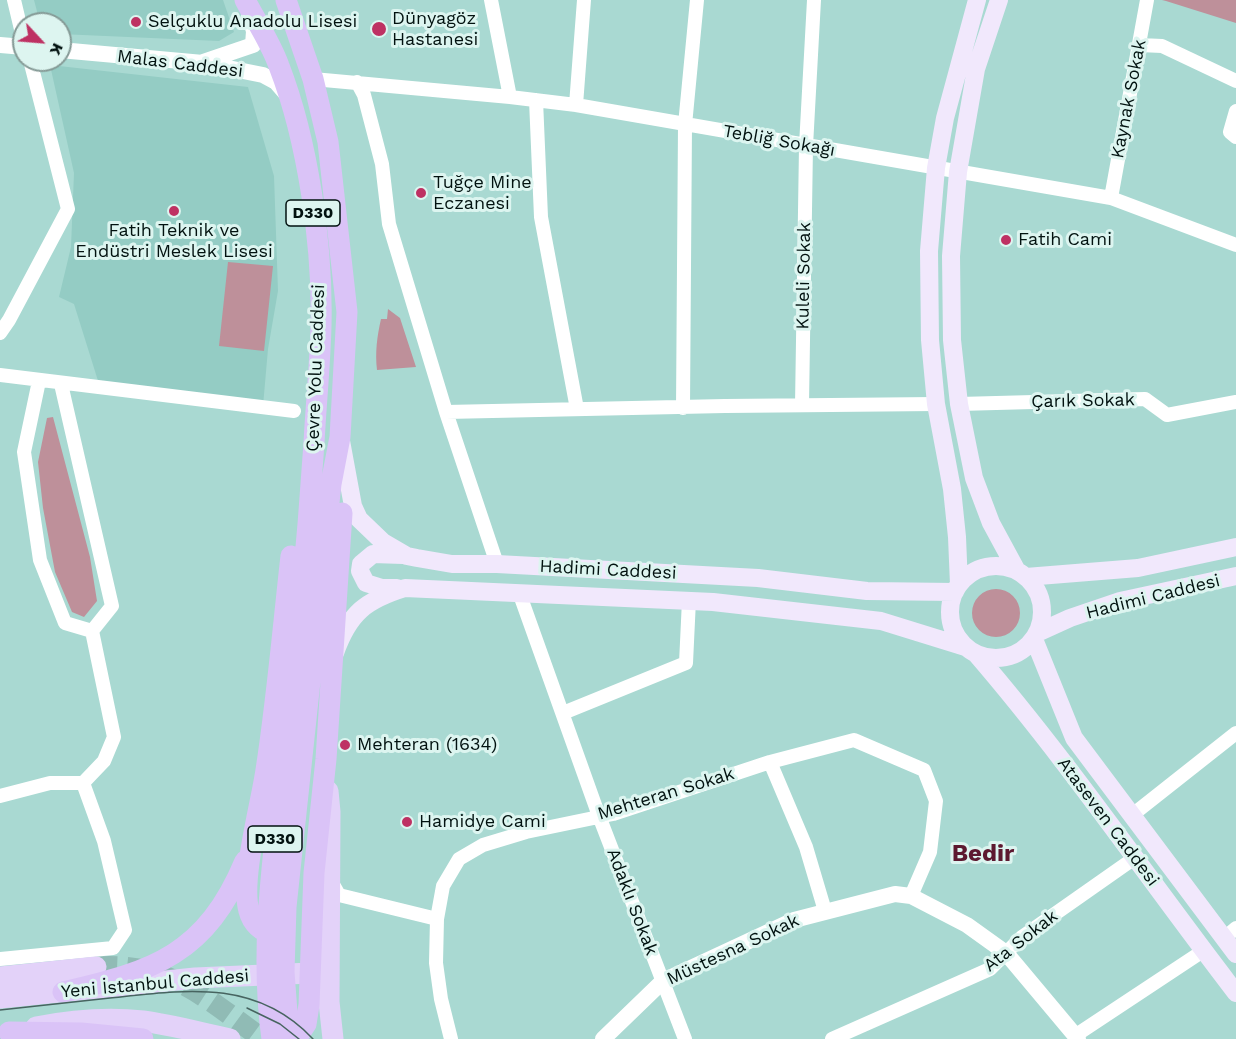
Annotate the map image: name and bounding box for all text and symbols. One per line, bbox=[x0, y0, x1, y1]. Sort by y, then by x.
place label: Dünyagöz Hastanesi bbox=[392, 8, 478, 50]
place label: Selçuklu Anadolu Lisesi bbox=[148, 11, 357, 33]
north arrow bbox=[12, 12, 72, 72]
marker: Selçuklu Anadolu Lisesi bbox=[129, 15, 143, 29]
marker: Dünyagöz Hastanesi bbox=[370, 20, 388, 38]
street label: Kaynak Sokak bbox=[1107, 38, 1151, 160]
text: K bbox=[46, 40, 68, 58]
street label: Malas Caddesi bbox=[116, 46, 244, 82]
street label: Tebliğ Sokağı bbox=[721, 121, 837, 161]
place label: Tuğçe Mine Eczanesi bbox=[433, 172, 532, 214]
marker: Tuğçe Mine Eczanesi bbox=[414, 186, 428, 200]
road number: D330 bbox=[286, 200, 340, 226]
marker: Fatih Teknik ve Endüstri Meslek Lisesi bbox=[167, 204, 181, 218]
place label: Fatih Teknik ve Endüstri Meslek Lisesi bbox=[75, 220, 273, 262]
street label: Kuleli Sokak bbox=[792, 222, 816, 330]
place label: Fatih Cami bbox=[1018, 229, 1112, 251]
marker: Fatih Cami bbox=[999, 233, 1013, 247]
street label: Çevre Yolu Caddesi bbox=[302, 284, 330, 452]
street label: Çarık Sokak bbox=[1031, 389, 1135, 413]
street label: Hadimi Caddesi bbox=[539, 556, 677, 584]
street label: Hadimi Caddesi bbox=[1084, 570, 1222, 624]
place label: Mehteran (1634) bbox=[357, 734, 497, 756]
marker: Mehteran (1634) bbox=[338, 738, 352, 752]
street label: Ataseven Caddesi bbox=[1053, 753, 1163, 891]
street label: Mehteran Sokak bbox=[595, 763, 737, 825]
place label: Hamidye Cami bbox=[419, 811, 546, 833]
marker: Hamidye Cami bbox=[400, 815, 414, 829]
road number: D330 bbox=[248, 826, 302, 852]
district label: Bedir bbox=[952, 840, 1014, 868]
street label: Adaklı Sokak bbox=[602, 846, 662, 958]
street label: Ata Sokak bbox=[980, 905, 1062, 977]
street label: Müstesna Sokak bbox=[663, 910, 803, 990]
street label: Yeni İstanbul Caddesi bbox=[60, 965, 250, 1003]

